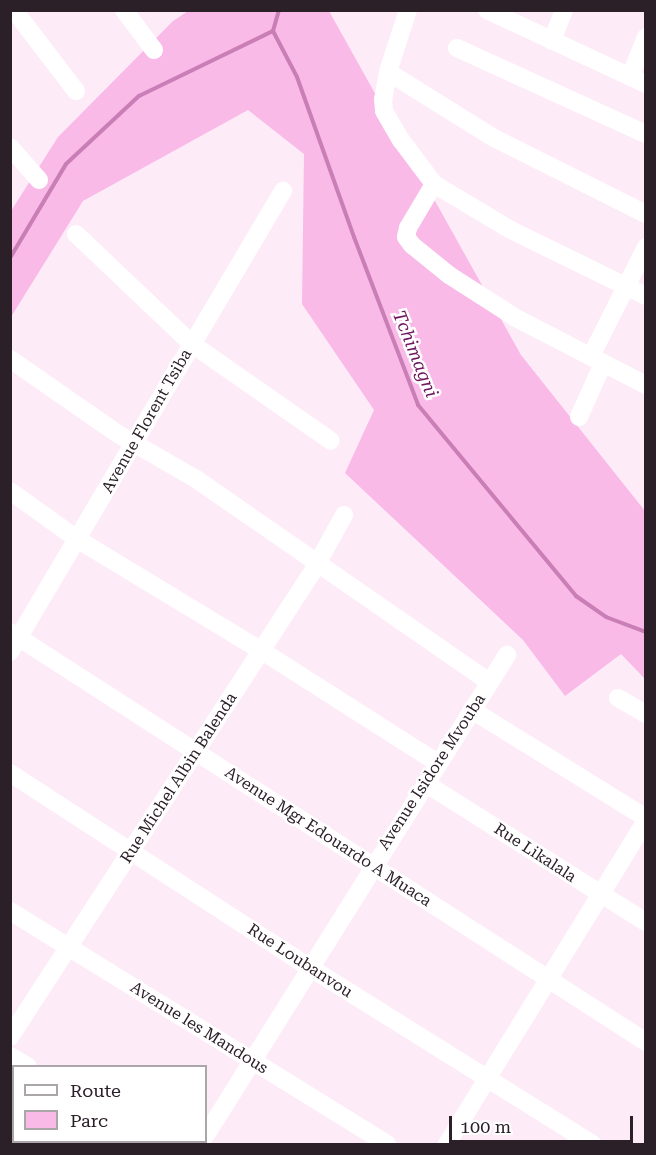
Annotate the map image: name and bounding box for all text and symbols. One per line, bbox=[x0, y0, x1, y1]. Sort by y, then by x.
water label: Tchimagni bbox=[388, 307, 442, 401]
street label: Avenue Florent Tsiba bbox=[98, 346, 196, 496]
street label: Rue Michel Albin Balenda bbox=[117, 689, 241, 867]
street label: Avenue Isidore Mvouba bbox=[374, 690, 490, 854]
street label: Avenue Mgr Edouardo A Muaca bbox=[221, 763, 435, 911]
street label: Rue Likalala bbox=[490, 819, 580, 887]
street label: Rue Loubanvou bbox=[244, 920, 356, 1002]
street label: Avenue les Mandous bbox=[127, 978, 271, 1078]
legend bbox=[12, 1065, 207, 1143]
text: Route bbox=[70, 1080, 121, 1101]
scale bar bbox=[452, 1104, 636, 1142]
text: Parc bbox=[70, 1110, 108, 1131]
text: 100 m bbox=[460, 1116, 511, 1137]

